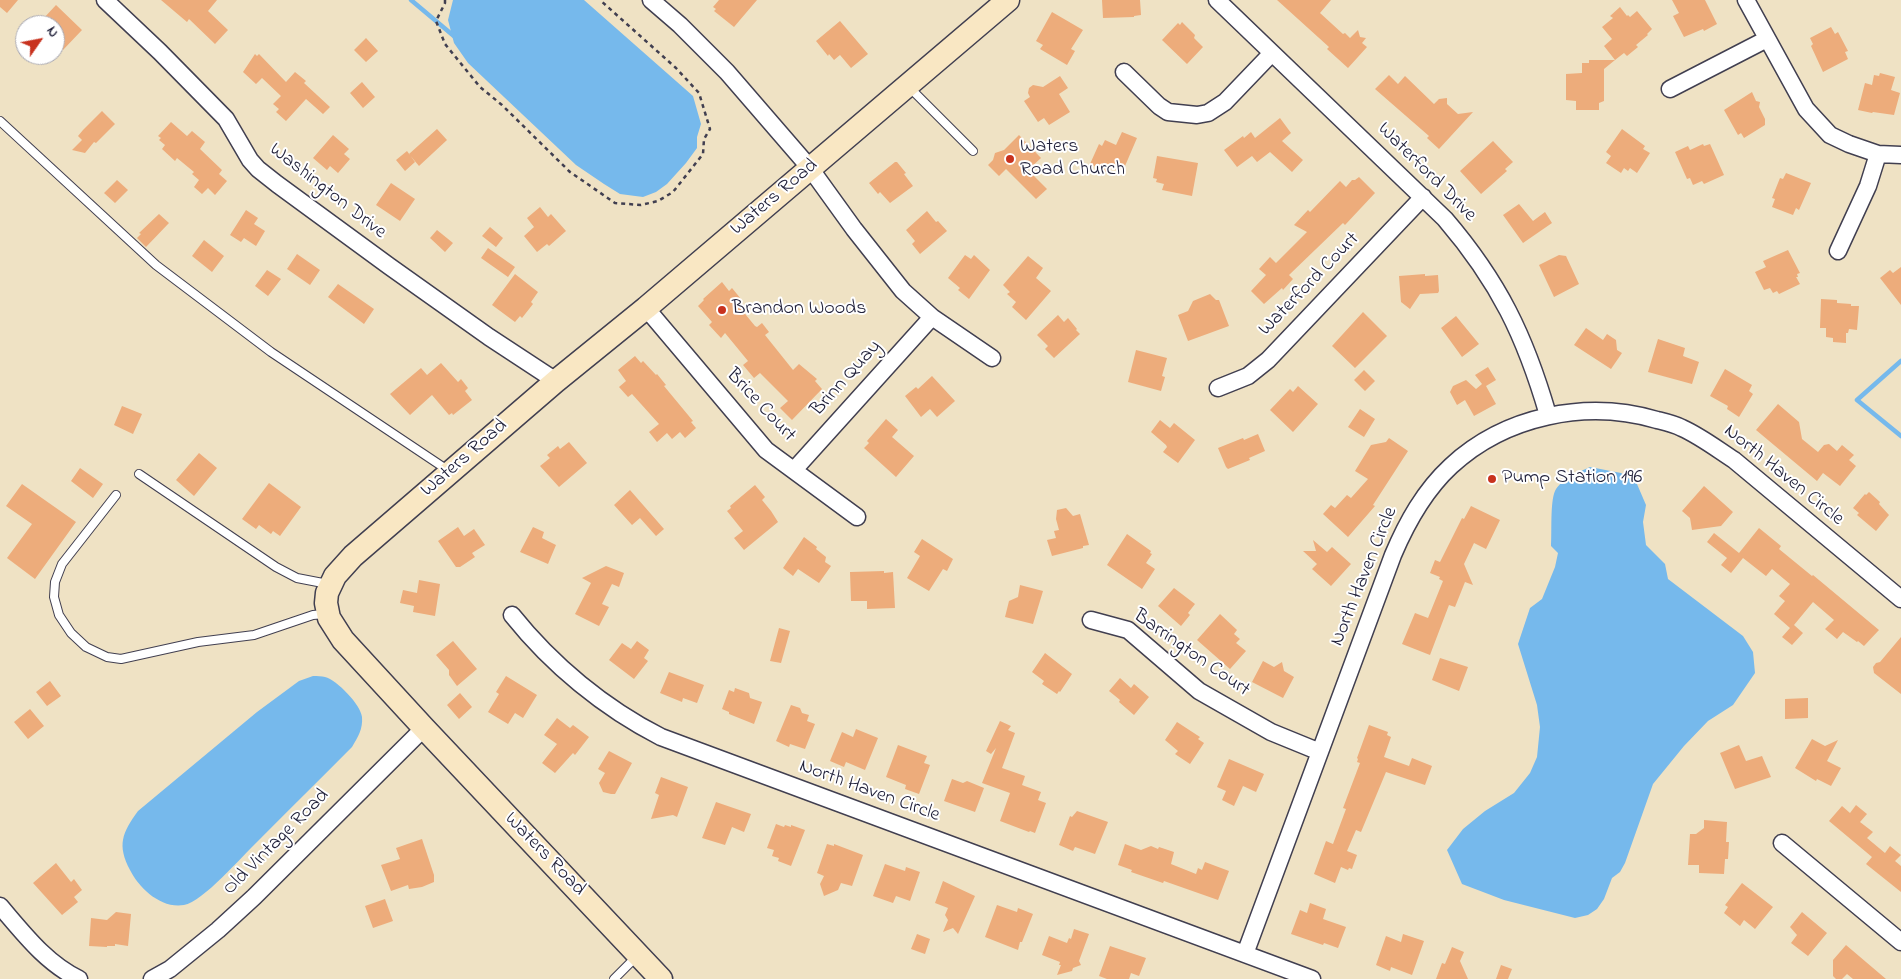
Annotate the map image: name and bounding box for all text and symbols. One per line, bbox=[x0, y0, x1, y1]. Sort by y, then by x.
north arrow bbox=[15, 15, 65, 65]
text: N bbox=[41, 22, 64, 42]
street label: Waterford Drive bbox=[1371, 118, 1481, 228]
place label: Waters Road Church bbox=[1020, 136, 1125, 183]
street label: Washington Drive bbox=[264, 139, 390, 245]
marker: Waters Road Church bbox=[1004, 153, 1016, 165]
street label: Waters Road bbox=[726, 154, 824, 242]
street label: Waterford Court bbox=[1255, 228, 1365, 342]
place label: Brandon Woods bbox=[732, 298, 867, 322]
marker: Brandon Woods bbox=[716, 304, 728, 316]
street label: Brinn Quay bbox=[807, 336, 887, 422]
street label: Brice Court bbox=[720, 364, 800, 448]
street label: Waters Road bbox=[417, 415, 513, 503]
street label: North Haven Circle bbox=[1718, 420, 1848, 532]
place label: Pump Station 196 bbox=[1502, 467, 1642, 491]
marker: Pump Station 196 bbox=[1486, 473, 1498, 485]
street label: North Haven Circle bbox=[1326, 504, 1404, 650]
street label: Barrington Court bbox=[1128, 605, 1254, 703]
street label: North Haven Circle bbox=[795, 755, 943, 829]
street label: Old Vintage Road bbox=[219, 785, 335, 901]
street label: Waters Road bbox=[498, 808, 590, 902]

